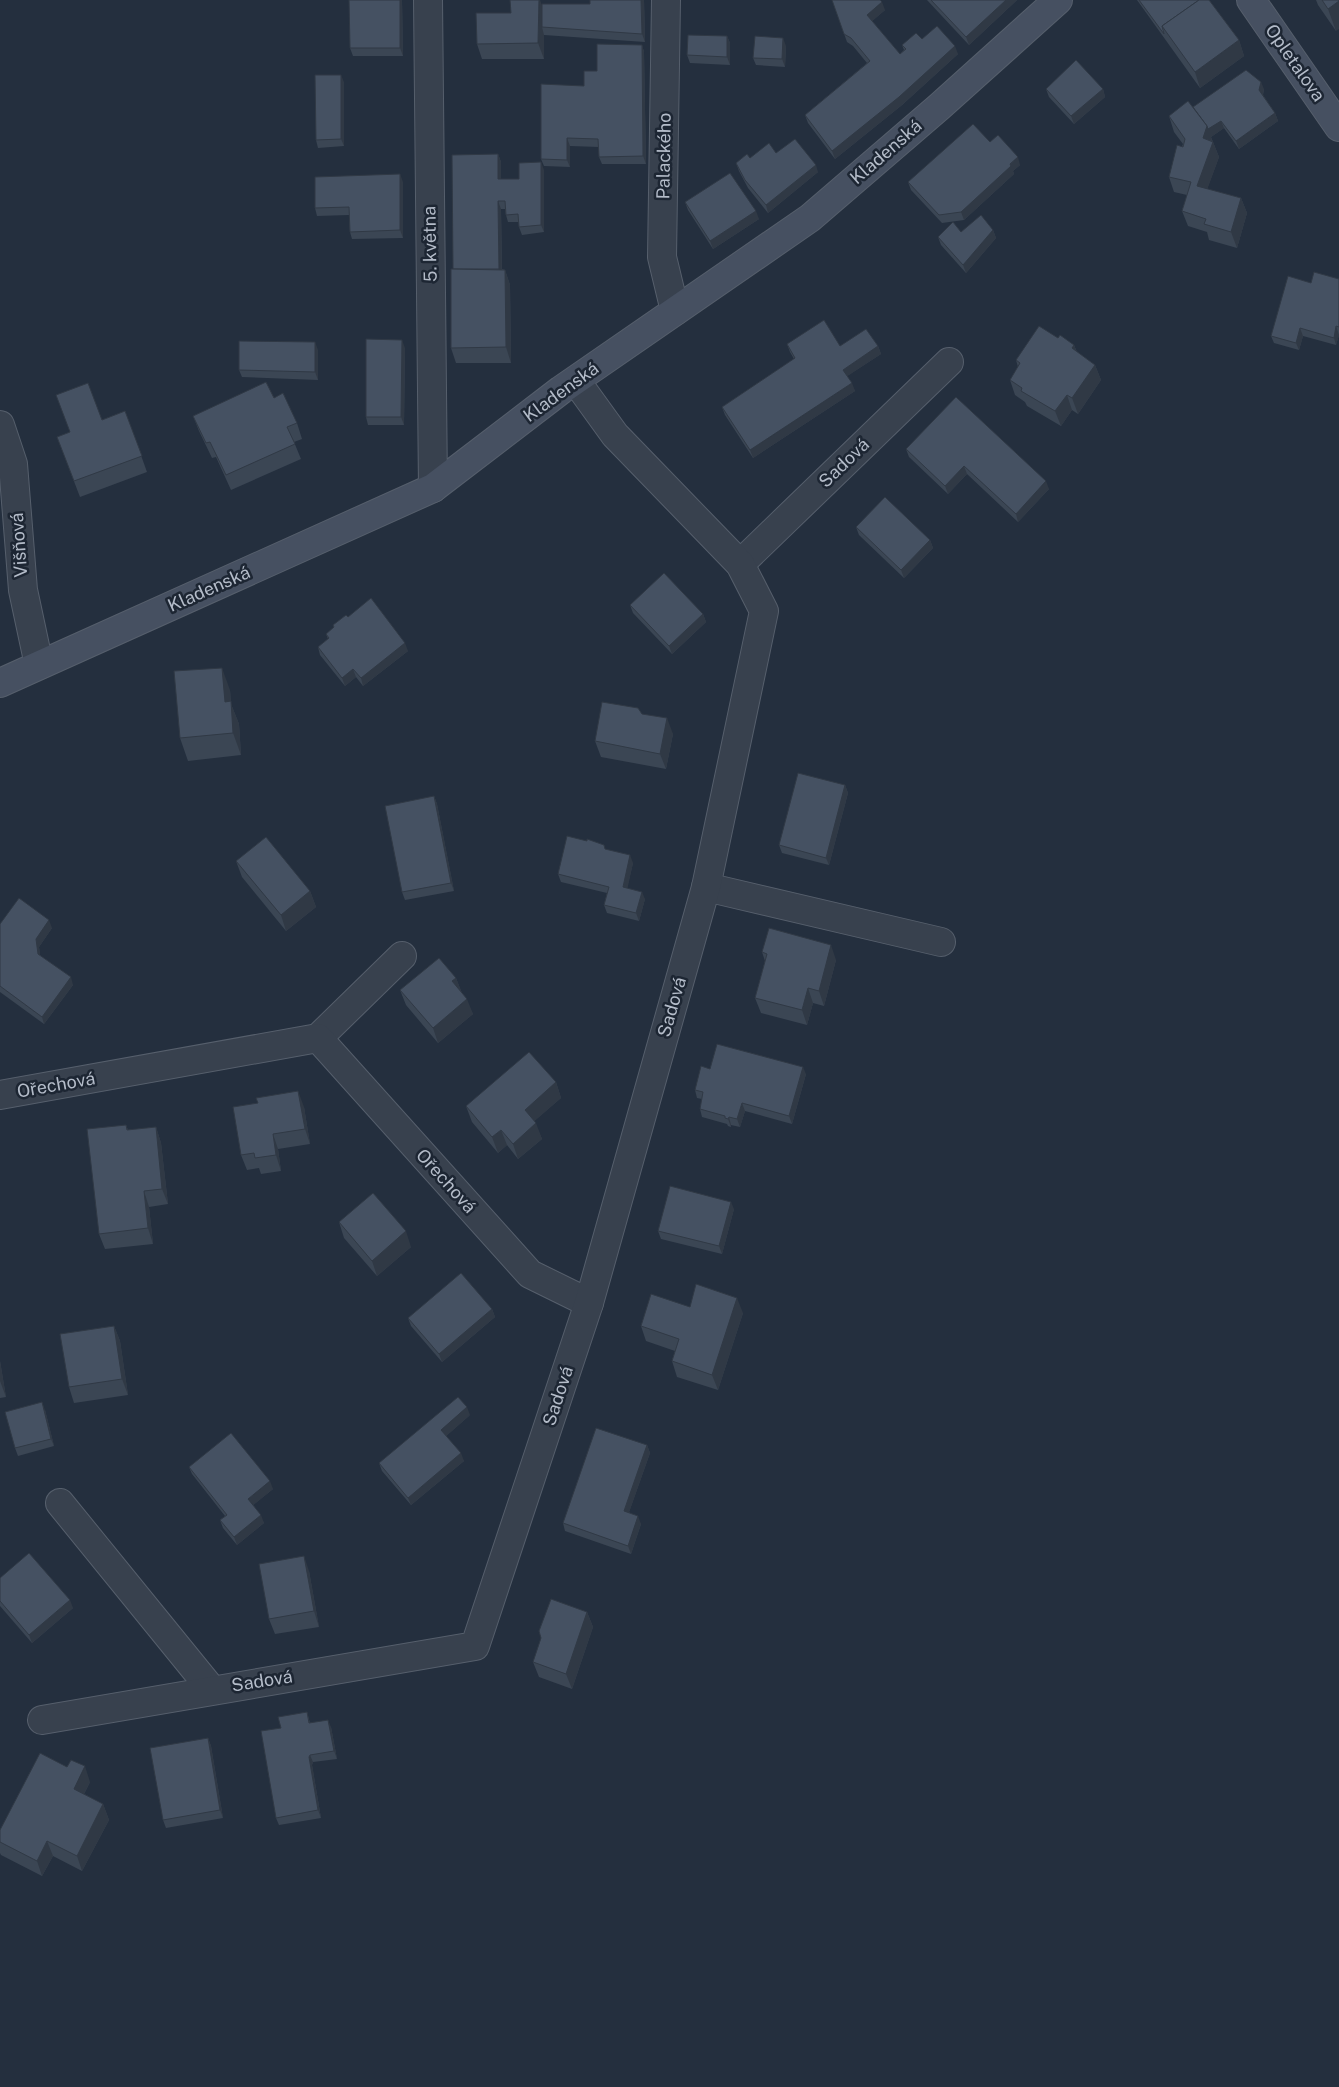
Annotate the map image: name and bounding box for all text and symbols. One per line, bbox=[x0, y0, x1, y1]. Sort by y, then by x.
street label: Opletalova bbox=[1261, 20, 1330, 105]
street label: Palackého bbox=[652, 112, 675, 200]
street label: Kladenská bbox=[846, 115, 926, 188]
street label: 5. května bbox=[418, 206, 441, 282]
street label: Kladenská bbox=[519, 357, 602, 426]
street label: Sadová bbox=[814, 434, 873, 492]
street label: Višňová bbox=[6, 512, 31, 578]
street label: Kladenská bbox=[164, 561, 253, 616]
street label: Sadová bbox=[653, 974, 690, 1039]
street label: Ořechová bbox=[15, 1067, 97, 1102]
street label: Ořechová bbox=[412, 1144, 481, 1217]
street label: Sadová bbox=[538, 1363, 577, 1428]
street label: Sadová bbox=[230, 1665, 294, 1696]

